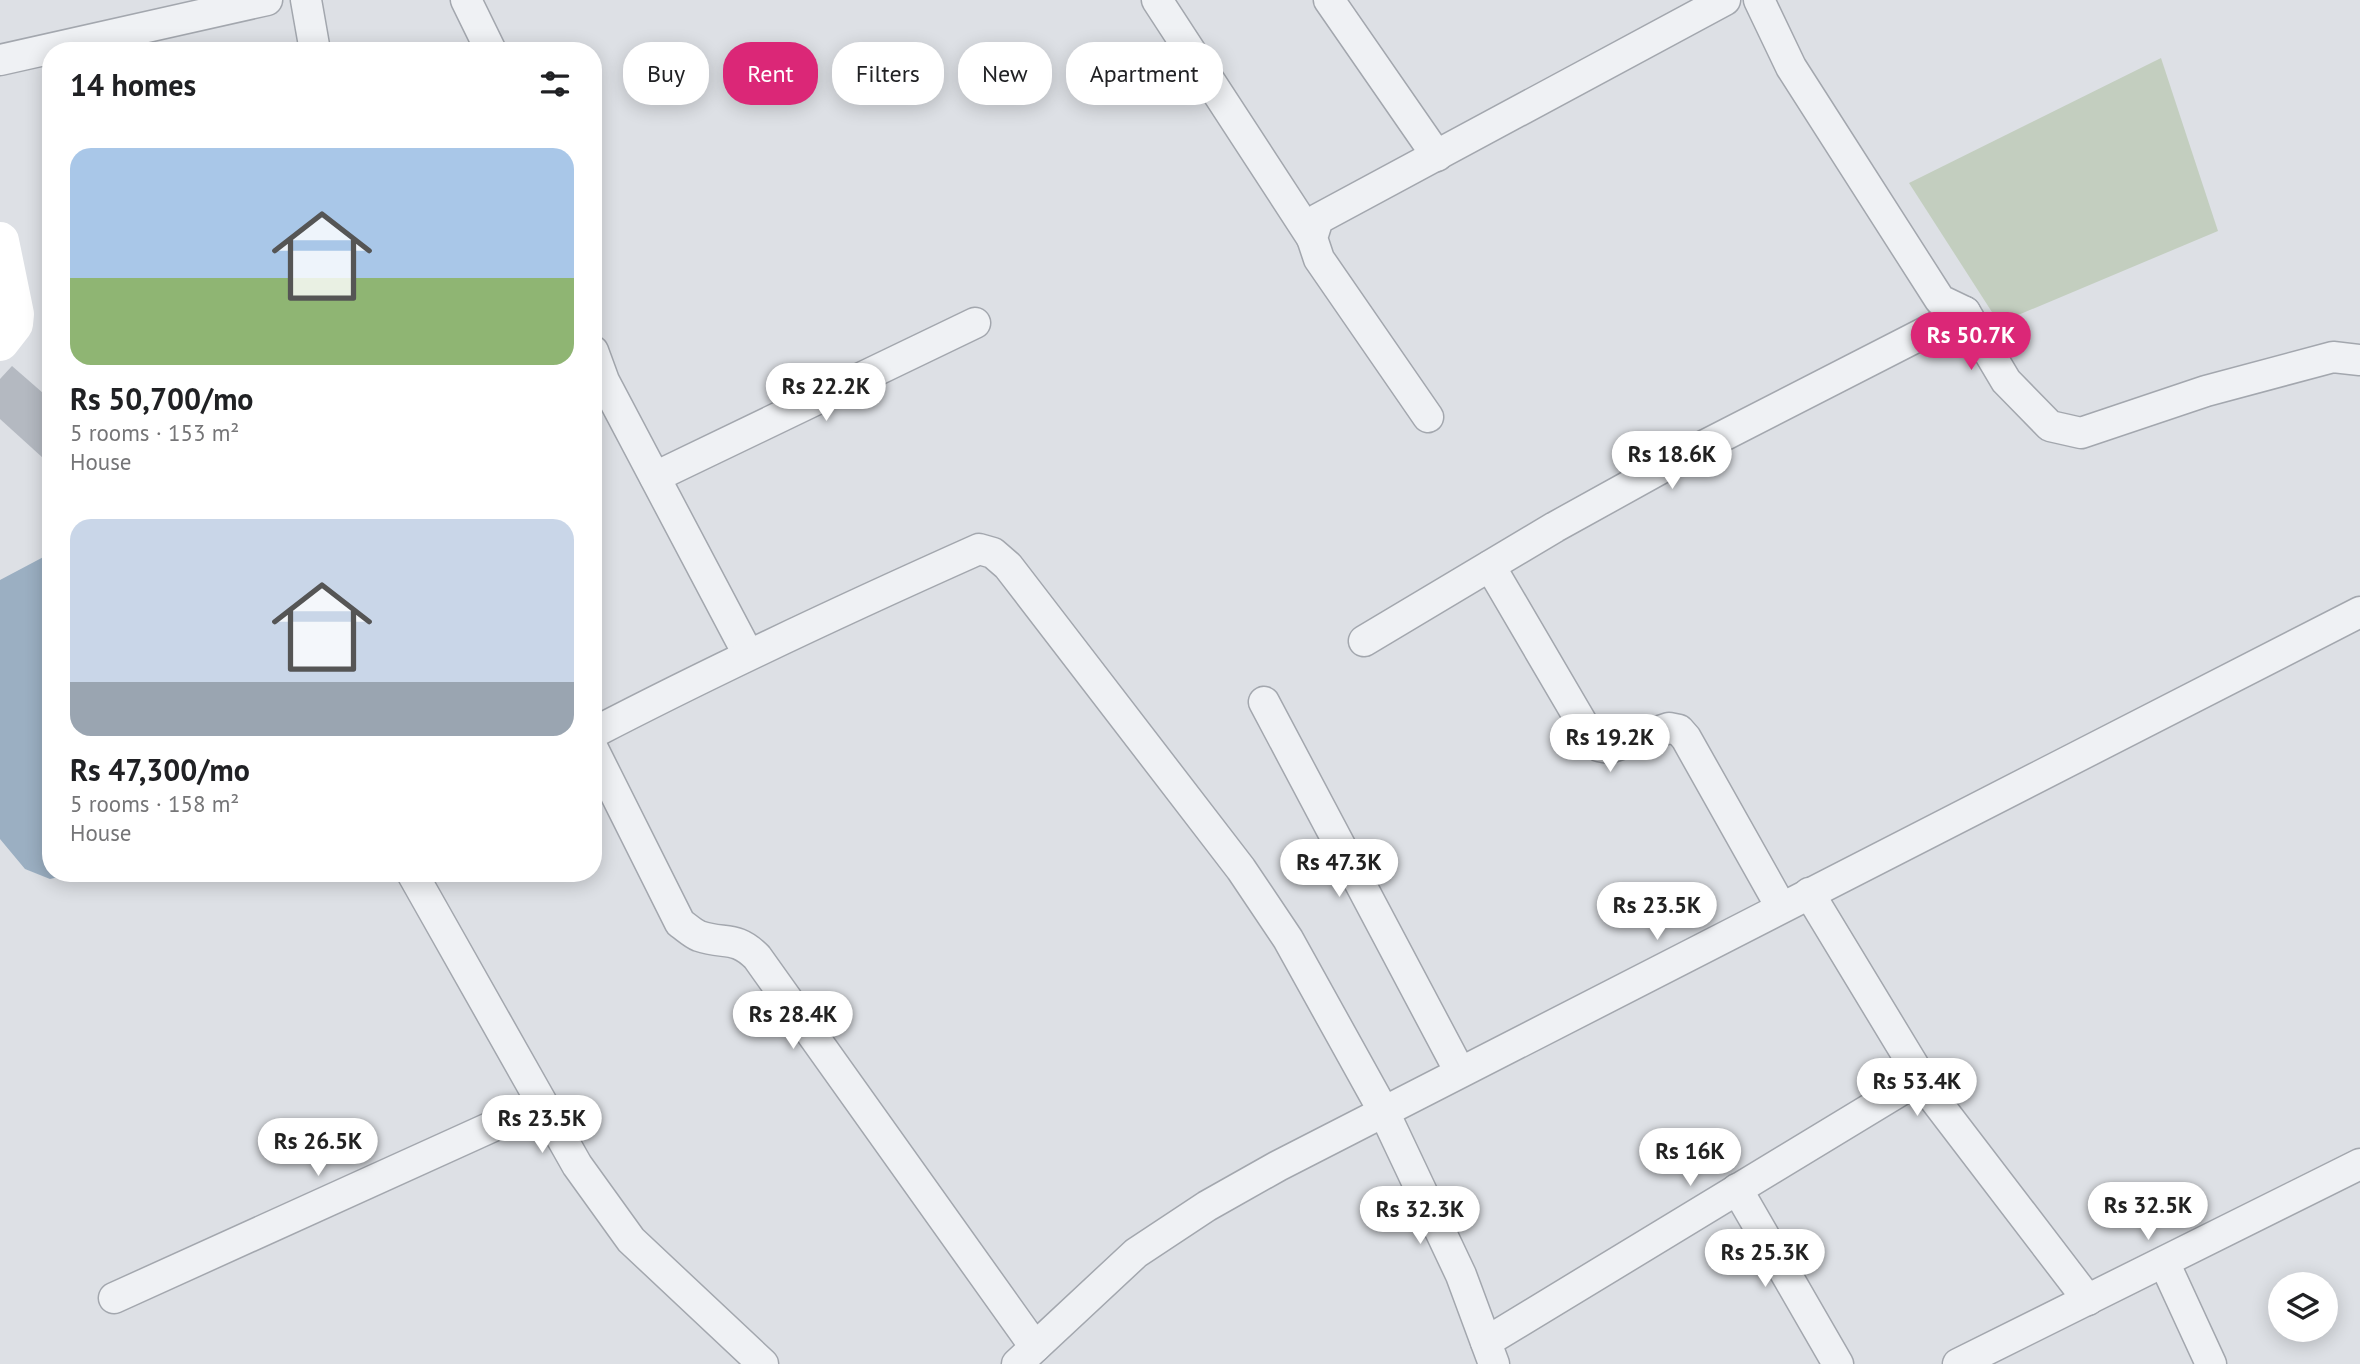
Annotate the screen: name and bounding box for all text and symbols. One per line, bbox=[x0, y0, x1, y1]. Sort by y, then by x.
chip: Buy bbox=[623, 42, 709, 105]
chip: Rent bbox=[723, 42, 818, 105]
chip: Filters bbox=[832, 42, 944, 105]
chip: New bbox=[958, 42, 1052, 105]
chip: Apartment bbox=[1066, 42, 1223, 105]
text: 14 homes bbox=[70, 65, 196, 104]
icon: filters bbox=[536, 65, 574, 103]
icon: home bbox=[259, 193, 385, 319]
pin: Rs 50.7K bbox=[1899, 312, 2043, 372]
text: Rs 50.7K bbox=[1927, 320, 2015, 349]
pin: Rs 22.2K bbox=[754, 364, 898, 423]
text: Rs 22.2K bbox=[782, 371, 870, 400]
text: Rs 50,700/mo bbox=[70, 379, 253, 418]
text: 5 rooms · 153 m² bbox=[70, 418, 239, 447]
pin: Rs 18.6K bbox=[1600, 432, 1744, 491]
text: Rs 18.6K bbox=[1628, 439, 1716, 468]
text: House bbox=[70, 447, 132, 476]
icon: home bbox=[259, 564, 385, 690]
pin: Rs 19.2K bbox=[1538, 714, 1682, 774]
text: Rs 19.2K bbox=[1566, 722, 1654, 751]
text: Rs 47,300/mo bbox=[70, 750, 250, 789]
text: 5 rooms · 158 m² bbox=[70, 789, 239, 818]
text: House bbox=[70, 818, 132, 847]
pin: Rs 47.3K bbox=[1267, 839, 1411, 899]
text: Rs 47.3K bbox=[1296, 847, 1382, 876]
pin: Rs 23.5K bbox=[1585, 883, 1729, 942]
text: Rs 23.5K bbox=[1613, 890, 1701, 919]
pin: Rs 28.4K bbox=[721, 992, 865, 1051]
text: Rs 28.4K bbox=[749, 999, 837, 1028]
pin: Rs 53.4K bbox=[1845, 1058, 1989, 1118]
text: Rs 53.4K bbox=[1873, 1066, 1961, 1095]
pin: Rs 23.5K bbox=[470, 1096, 614, 1155]
text: Rs 23.5K bbox=[498, 1103, 586, 1132]
pin: Rs 26.5K bbox=[246, 1118, 390, 1178]
text: Rs 26.5K bbox=[274, 1126, 362, 1155]
pin: Rs 16K bbox=[1633, 1128, 1747, 1188]
text: Rs 16K bbox=[1655, 1136, 1725, 1165]
pin: Rs 32.5K bbox=[2076, 1182, 2220, 1242]
pin: Rs 32.3K bbox=[1348, 1186, 1492, 1246]
text: Rs 32.5K bbox=[2104, 1190, 2192, 1219]
text: Rs 32.3K bbox=[1376, 1194, 1464, 1223]
pin: Rs 25.3K bbox=[1693, 1230, 1837, 1289]
text: Rs 25.3K bbox=[1721, 1237, 1809, 1266]
map controls bbox=[2268, 1272, 2338, 1342]
button: layers bbox=[2268, 1272, 2338, 1342]

